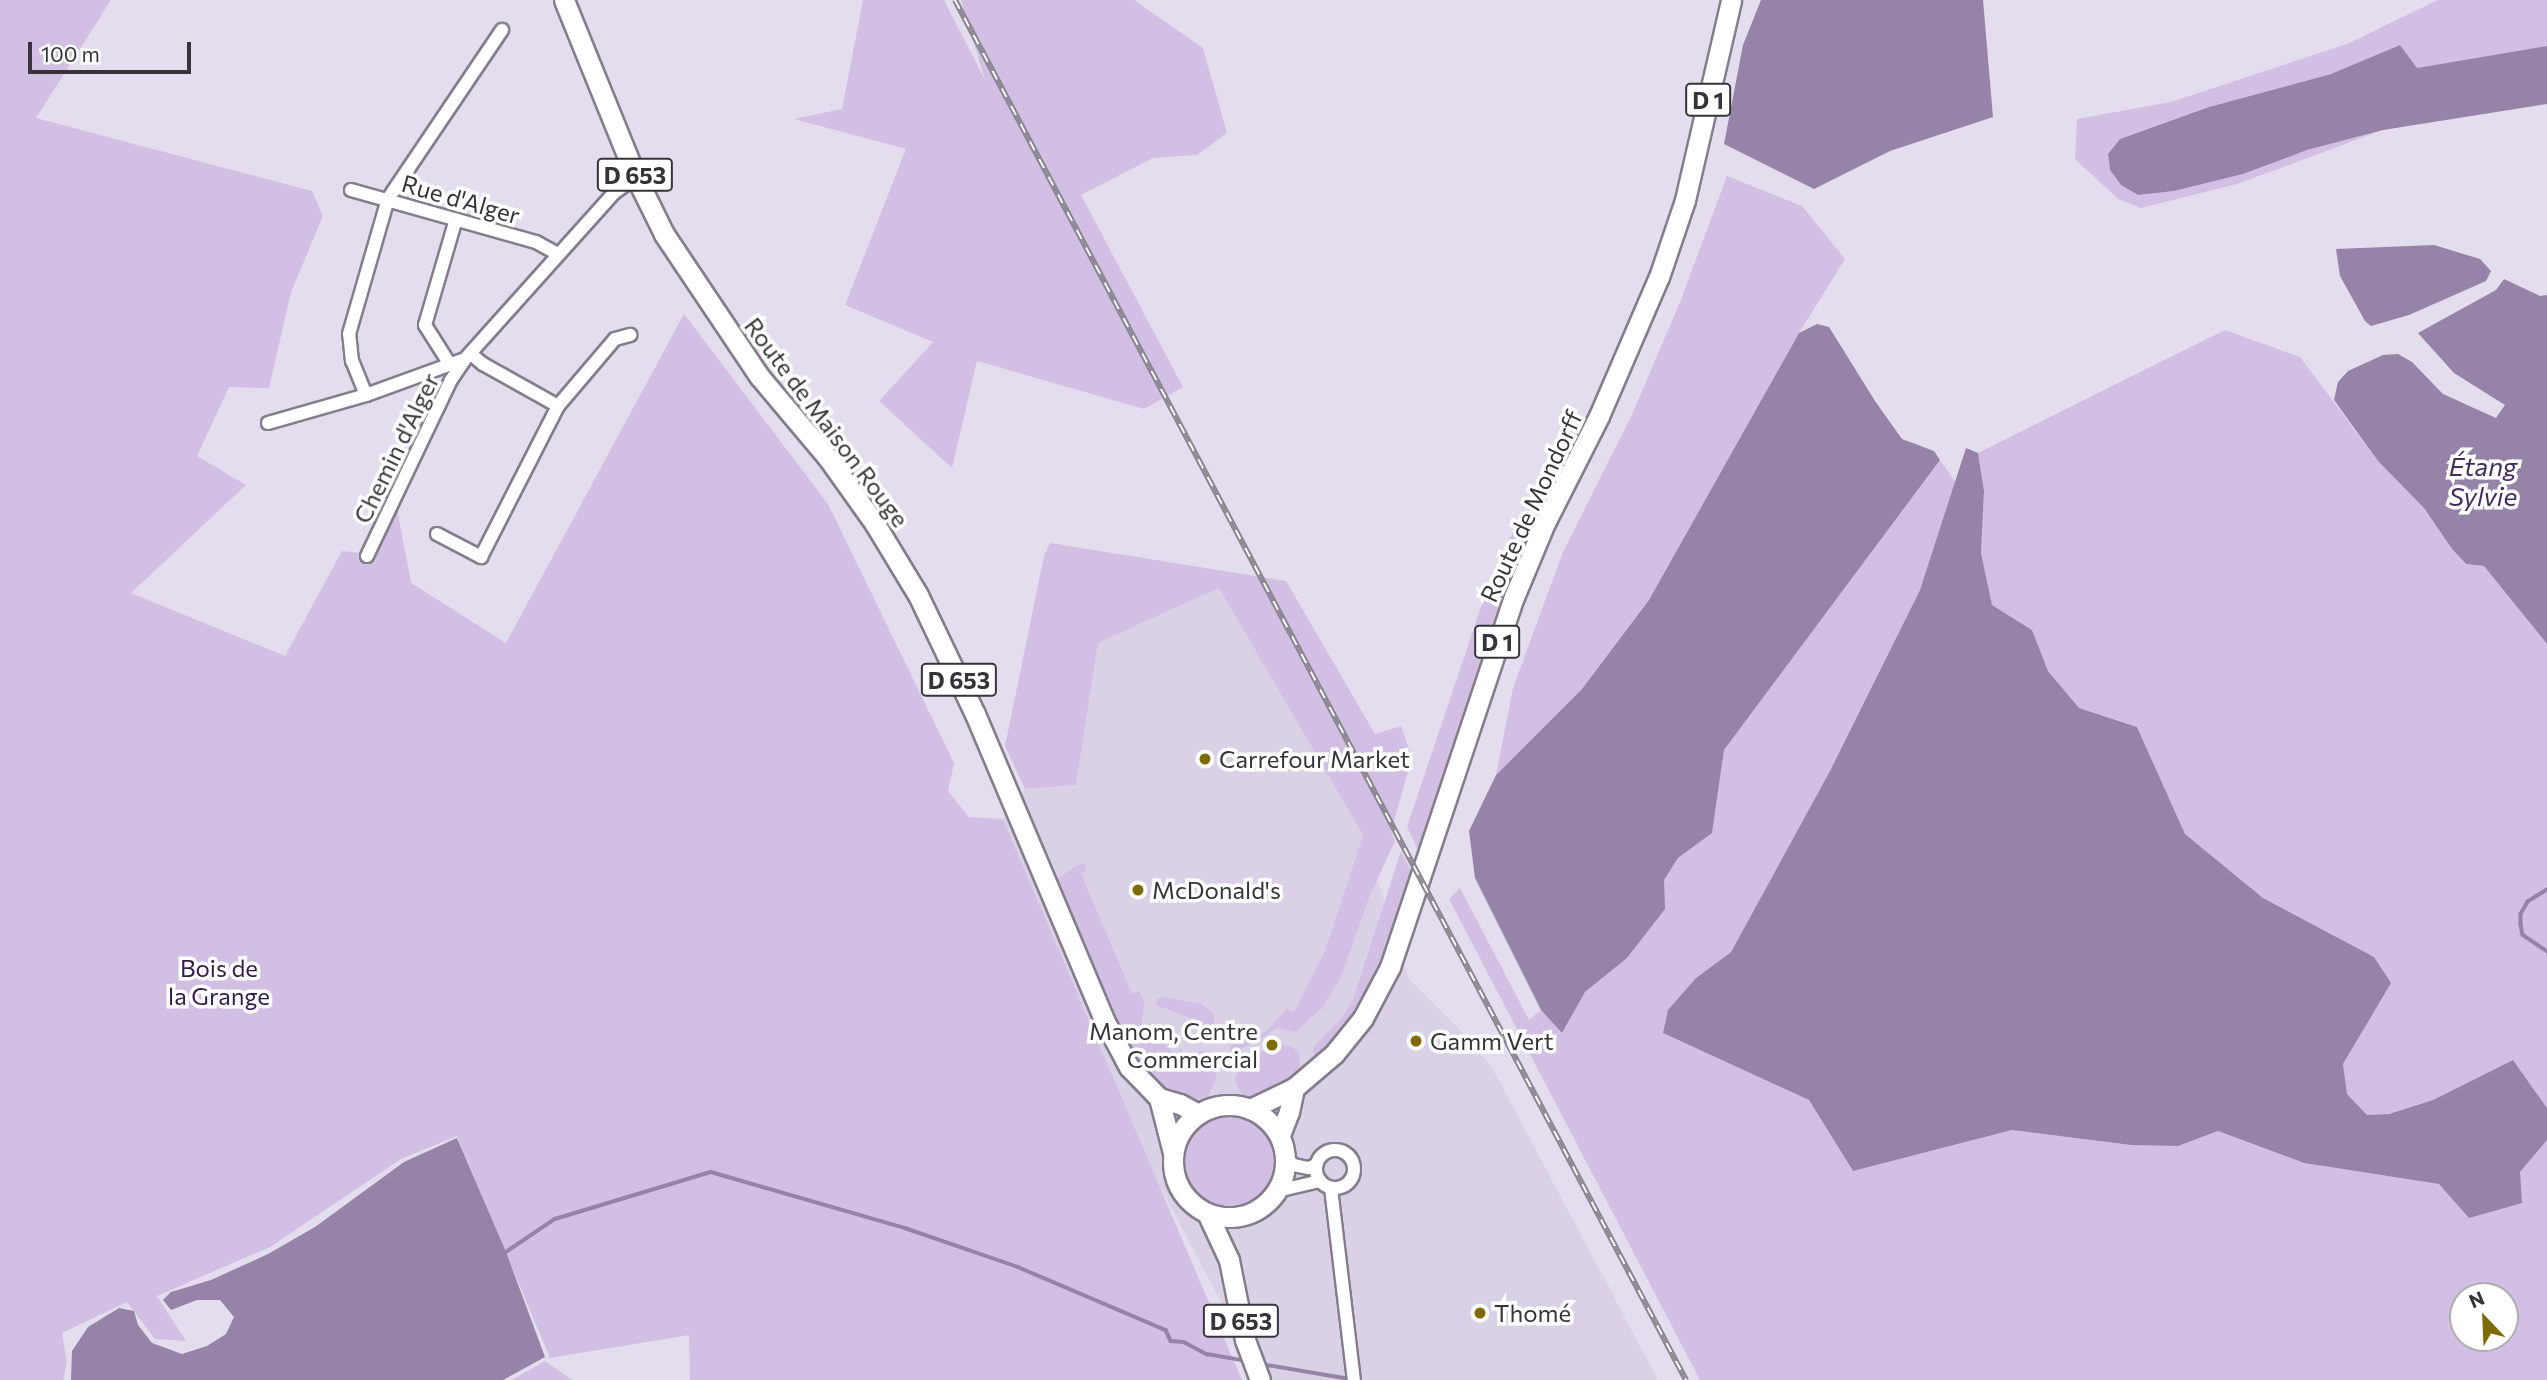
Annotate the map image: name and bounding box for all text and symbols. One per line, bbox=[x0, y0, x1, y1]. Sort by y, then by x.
scale bar bbox=[32, 28, 194, 72]
text: 100 m bbox=[41, 41, 100, 66]
road number: D 1 bbox=[1684, 80, 1732, 120]
road number: D 653 bbox=[596, 156, 674, 194]
street label: Rue d'Alger bbox=[399, 168, 523, 230]
street label: Route de Maison Rouge bbox=[739, 312, 915, 532]
street label: Chemin d'Alger bbox=[347, 368, 445, 528]
street label: Route de Mondorff bbox=[1474, 406, 1588, 606]
water label: Étang Sylvie bbox=[2449, 450, 2517, 512]
road number: D 1 bbox=[1472, 622, 1522, 662]
road number: D 653 bbox=[920, 660, 998, 700]
place label: Carrefour Market bbox=[1219, 745, 1410, 773]
marker: Carrefour Market bbox=[1197, 751, 1213, 767]
place label: McDonald's bbox=[1152, 876, 1281, 904]
marker: McDonald's bbox=[1130, 882, 1146, 898]
park label: Bois de la Grange bbox=[168, 954, 270, 1010]
place label: Manom, Centre Commercial bbox=[1089, 1017, 1258, 1073]
place label: Gamm Vert bbox=[1430, 1027, 1554, 1055]
marker: Gamm Vert bbox=[1408, 1033, 1424, 1049]
marker: Manom, Centre Commercial bbox=[1264, 1037, 1280, 1053]
north arrow bbox=[2449, 1282, 2519, 1352]
text: N bbox=[2465, 1286, 2487, 1312]
place label: Thomé bbox=[1494, 1299, 1571, 1327]
road number: D 653 bbox=[1202, 1302, 1280, 1340]
marker: Thomé bbox=[1472, 1305, 1488, 1321]

